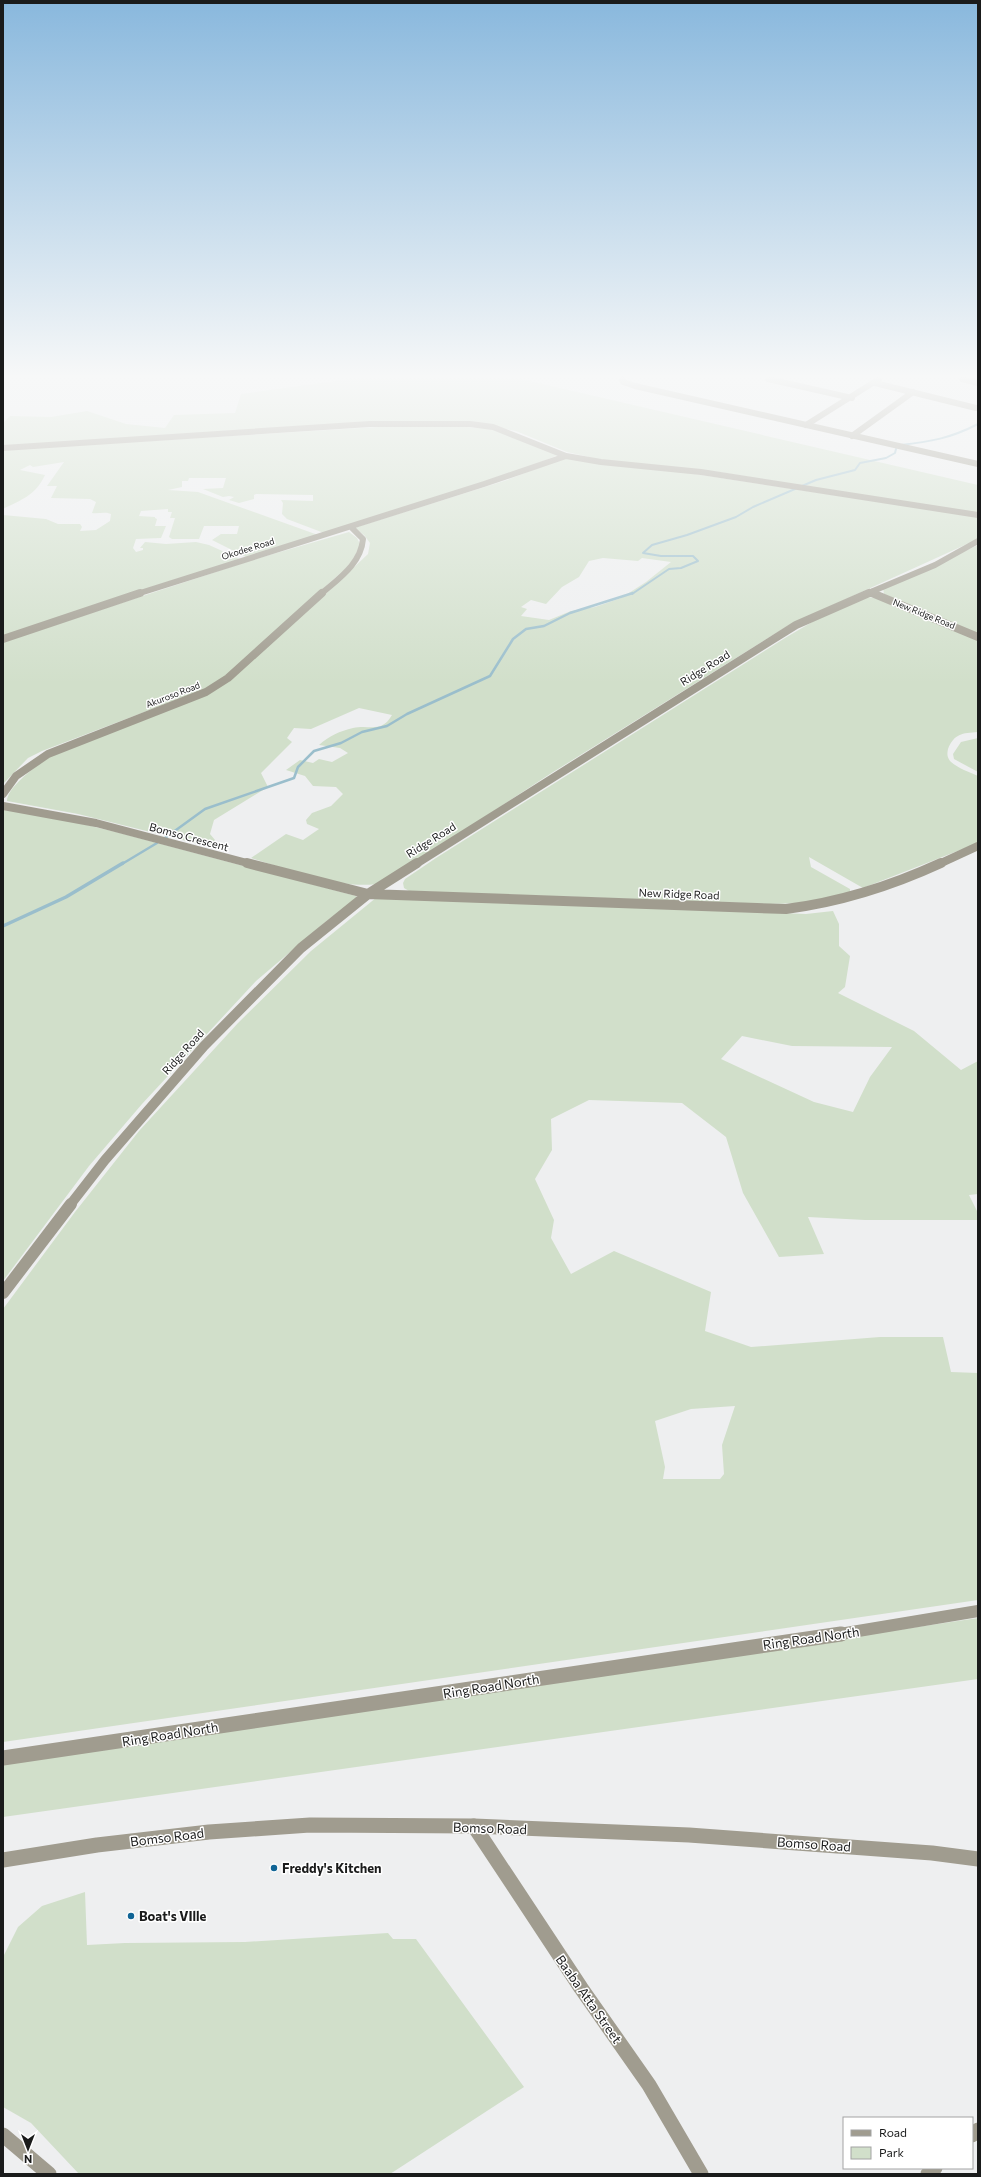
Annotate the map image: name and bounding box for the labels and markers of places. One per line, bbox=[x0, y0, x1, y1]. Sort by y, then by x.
place label: Freddy's Kitchen bbox=[282, 1860, 382, 1876]
marker: Freddy's Kitchen bbox=[269, 1863, 279, 1873]
place label: Boat's VIlle bbox=[139, 1908, 207, 1924]
marker: Boat's VIlle bbox=[126, 1911, 136, 1921]

